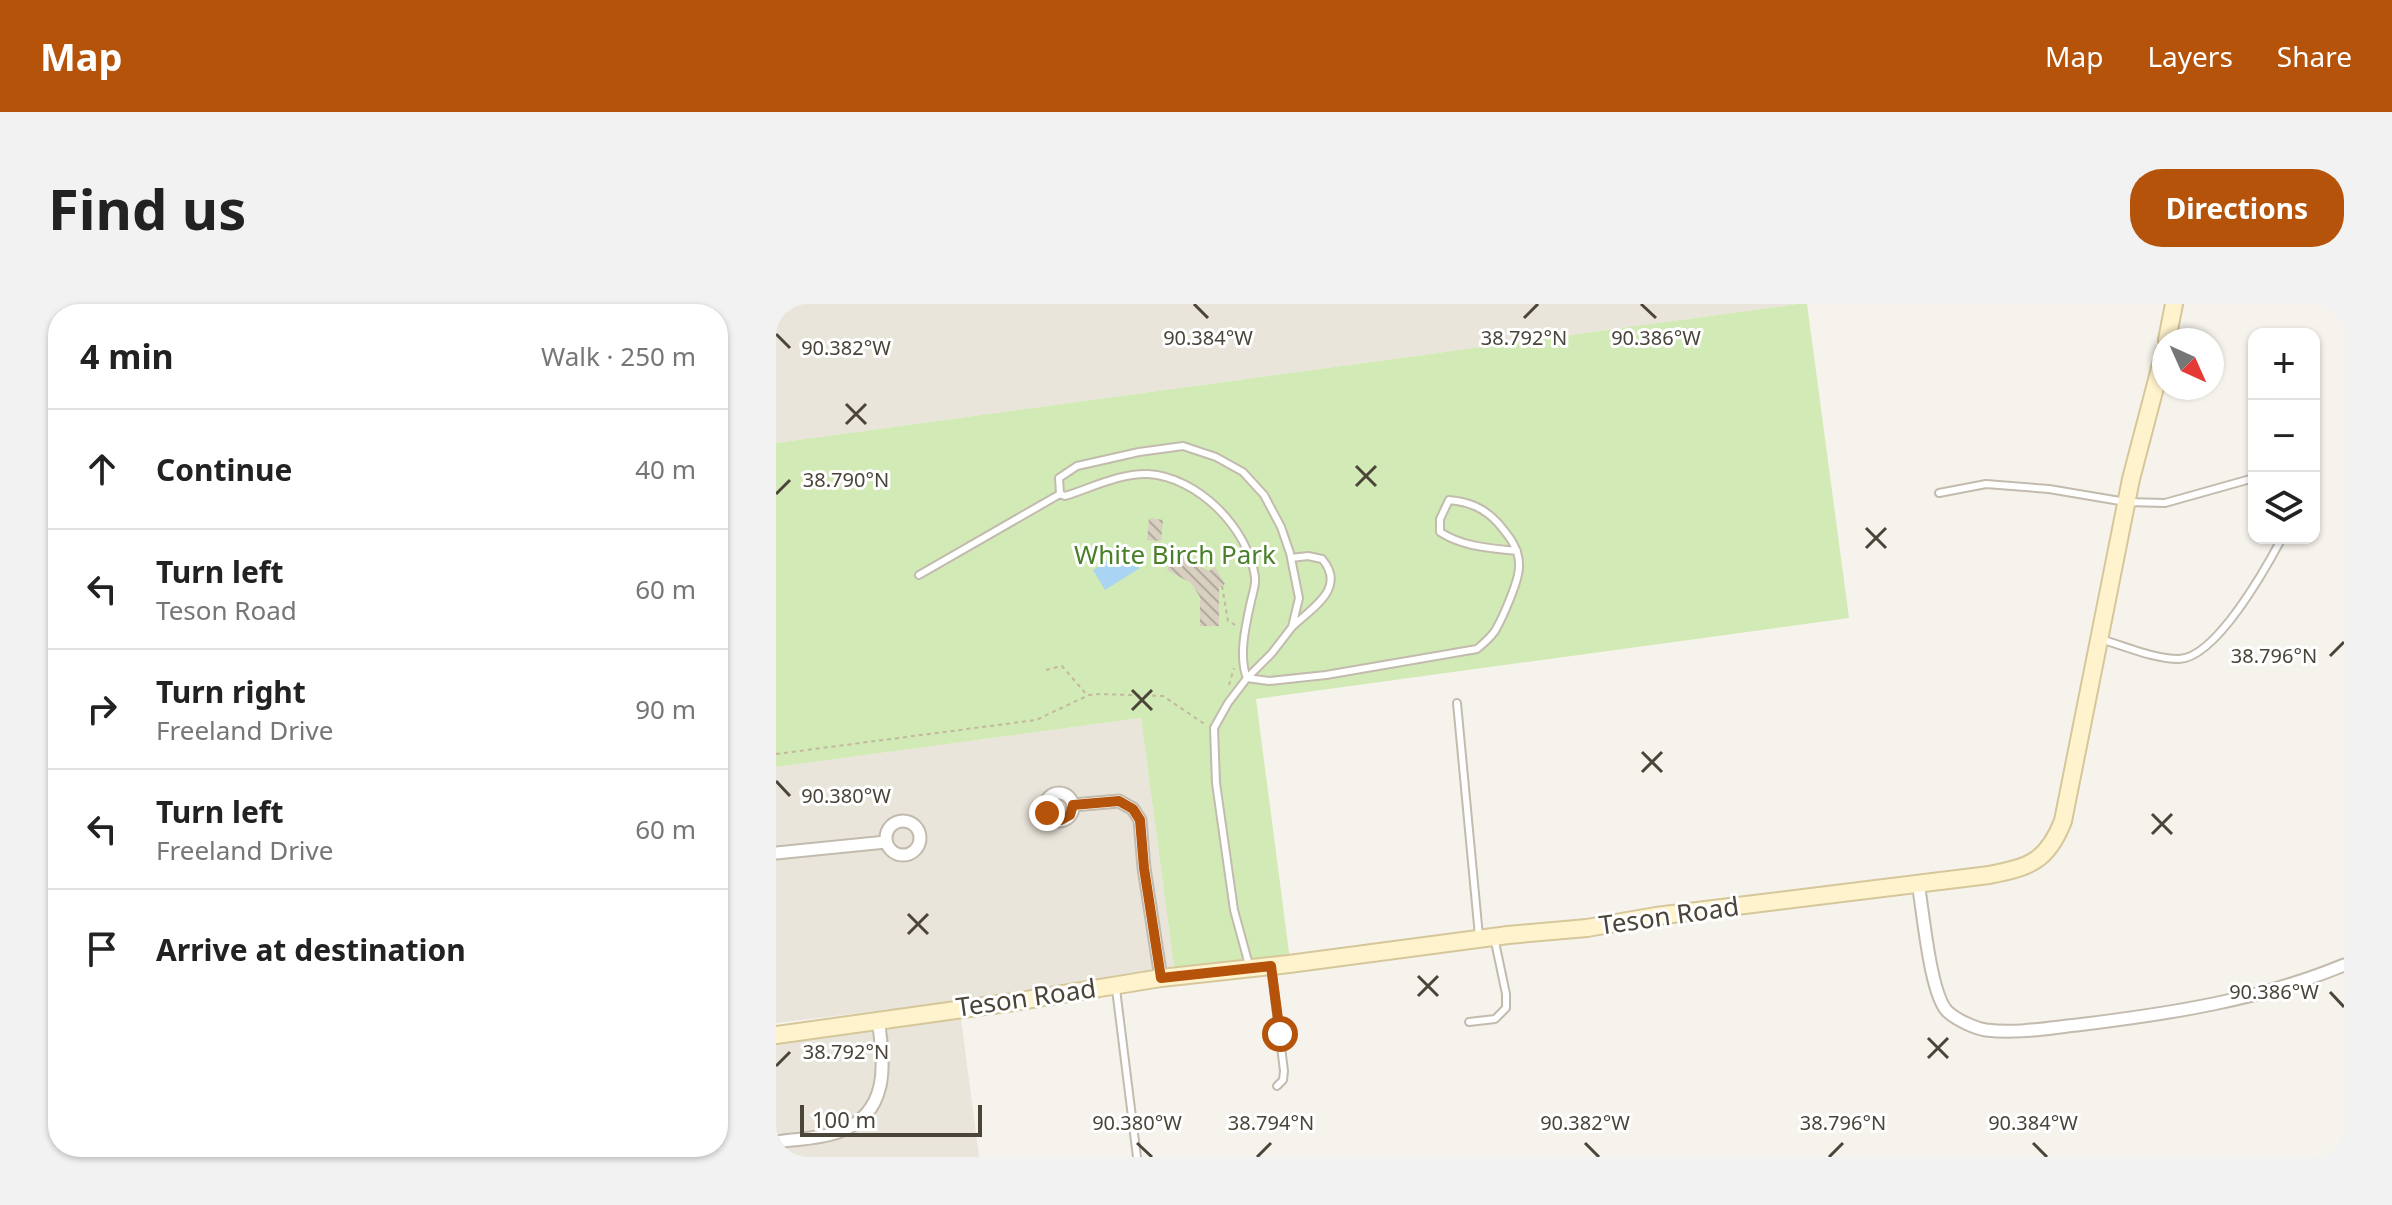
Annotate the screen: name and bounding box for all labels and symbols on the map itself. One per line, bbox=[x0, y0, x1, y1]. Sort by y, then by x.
text: 90.384°W bbox=[1163, 324, 1253, 351]
text: 38.792°N bbox=[1481, 324, 1567, 351]
text: 90.386°W bbox=[1611, 324, 1701, 351]
north arrow bbox=[2152, 328, 2224, 400]
text: 90.382°W bbox=[801, 334, 891, 361]
text: 38.790°N bbox=[803, 466, 889, 493]
park label: White Birch Park bbox=[1074, 536, 1276, 572]
text: 38.796°N bbox=[2231, 642, 2317, 669]
text: 90.380°W bbox=[801, 782, 891, 809]
route end bbox=[1029, 795, 1065, 831]
street label: Teson Road bbox=[1597, 887, 1741, 943]
street label: Teson Road bbox=[954, 969, 1098, 1025]
text: 90.386°W bbox=[2229, 978, 2319, 1005]
route start bbox=[1262, 1016, 1298, 1052]
text: 38.792°N bbox=[803, 1038, 889, 1065]
scale bar bbox=[800, 1101, 982, 1137]
text: 90.380°W bbox=[1092, 1109, 1182, 1136]
text: 38.794°N bbox=[1228, 1109, 1314, 1136]
text: 90.382°W bbox=[1540, 1109, 1630, 1136]
text: 38.796°N bbox=[1800, 1109, 1886, 1136]
text: 90.384°W bbox=[1988, 1109, 2078, 1136]

